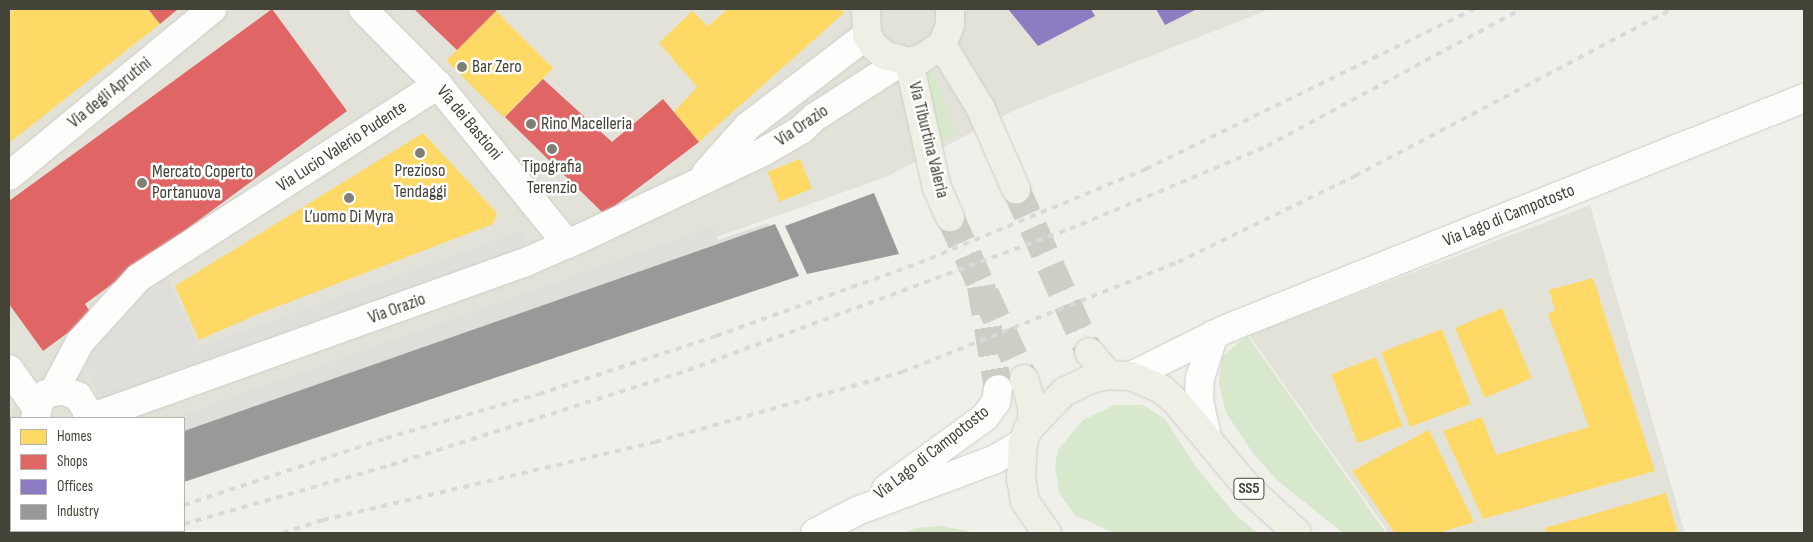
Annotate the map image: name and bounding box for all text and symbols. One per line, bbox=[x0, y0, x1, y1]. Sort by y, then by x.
street label: Via degli Aprutini bbox=[64, 53, 156, 133]
place label: Bar Zero bbox=[472, 56, 522, 78]
marker: Bar Zero bbox=[456, 61, 468, 73]
street label: Via Tiburtina Valeria bbox=[903, 80, 953, 200]
street label: Via dei Bastioni bbox=[431, 81, 507, 165]
street label: Via Lucio Valerio Pudente bbox=[273, 97, 411, 197]
street label: Via Orazio bbox=[771, 100, 833, 152]
place label: Rino Macelleria bbox=[541, 113, 632, 135]
marker: Rino Macelleria bbox=[525, 118, 537, 130]
marker: Tipografia Terenzio bbox=[546, 143, 558, 155]
marker: Prezioso Tendaggi bbox=[414, 147, 426, 159]
place label: Tipografia Terenzio bbox=[522, 157, 582, 200]
place label: Prezioso Tendaggi bbox=[393, 161, 447, 203]
place label: Mercato Coperto Portanuova bbox=[152, 162, 253, 204]
marker: Mercato Coperto Portanuova bbox=[136, 177, 148, 189]
street label: Via Lago di Campotosto bbox=[1440, 180, 1578, 252]
marker: L’uomo Di Myra bbox=[343, 192, 355, 204]
place label: L’uomo Di Myra bbox=[304, 206, 394, 228]
street label: Via Orazio bbox=[365, 289, 429, 329]
street label: Via Lago di Campotosto bbox=[870, 401, 994, 505]
legend bbox=[10, 417, 185, 532]
text: Homes bbox=[57, 427, 92, 446]
text: Shops bbox=[57, 452, 88, 471]
road number: SS5 bbox=[1233, 476, 1265, 502]
text: Offices bbox=[57, 477, 93, 496]
text: Industry bbox=[57, 502, 99, 521]

